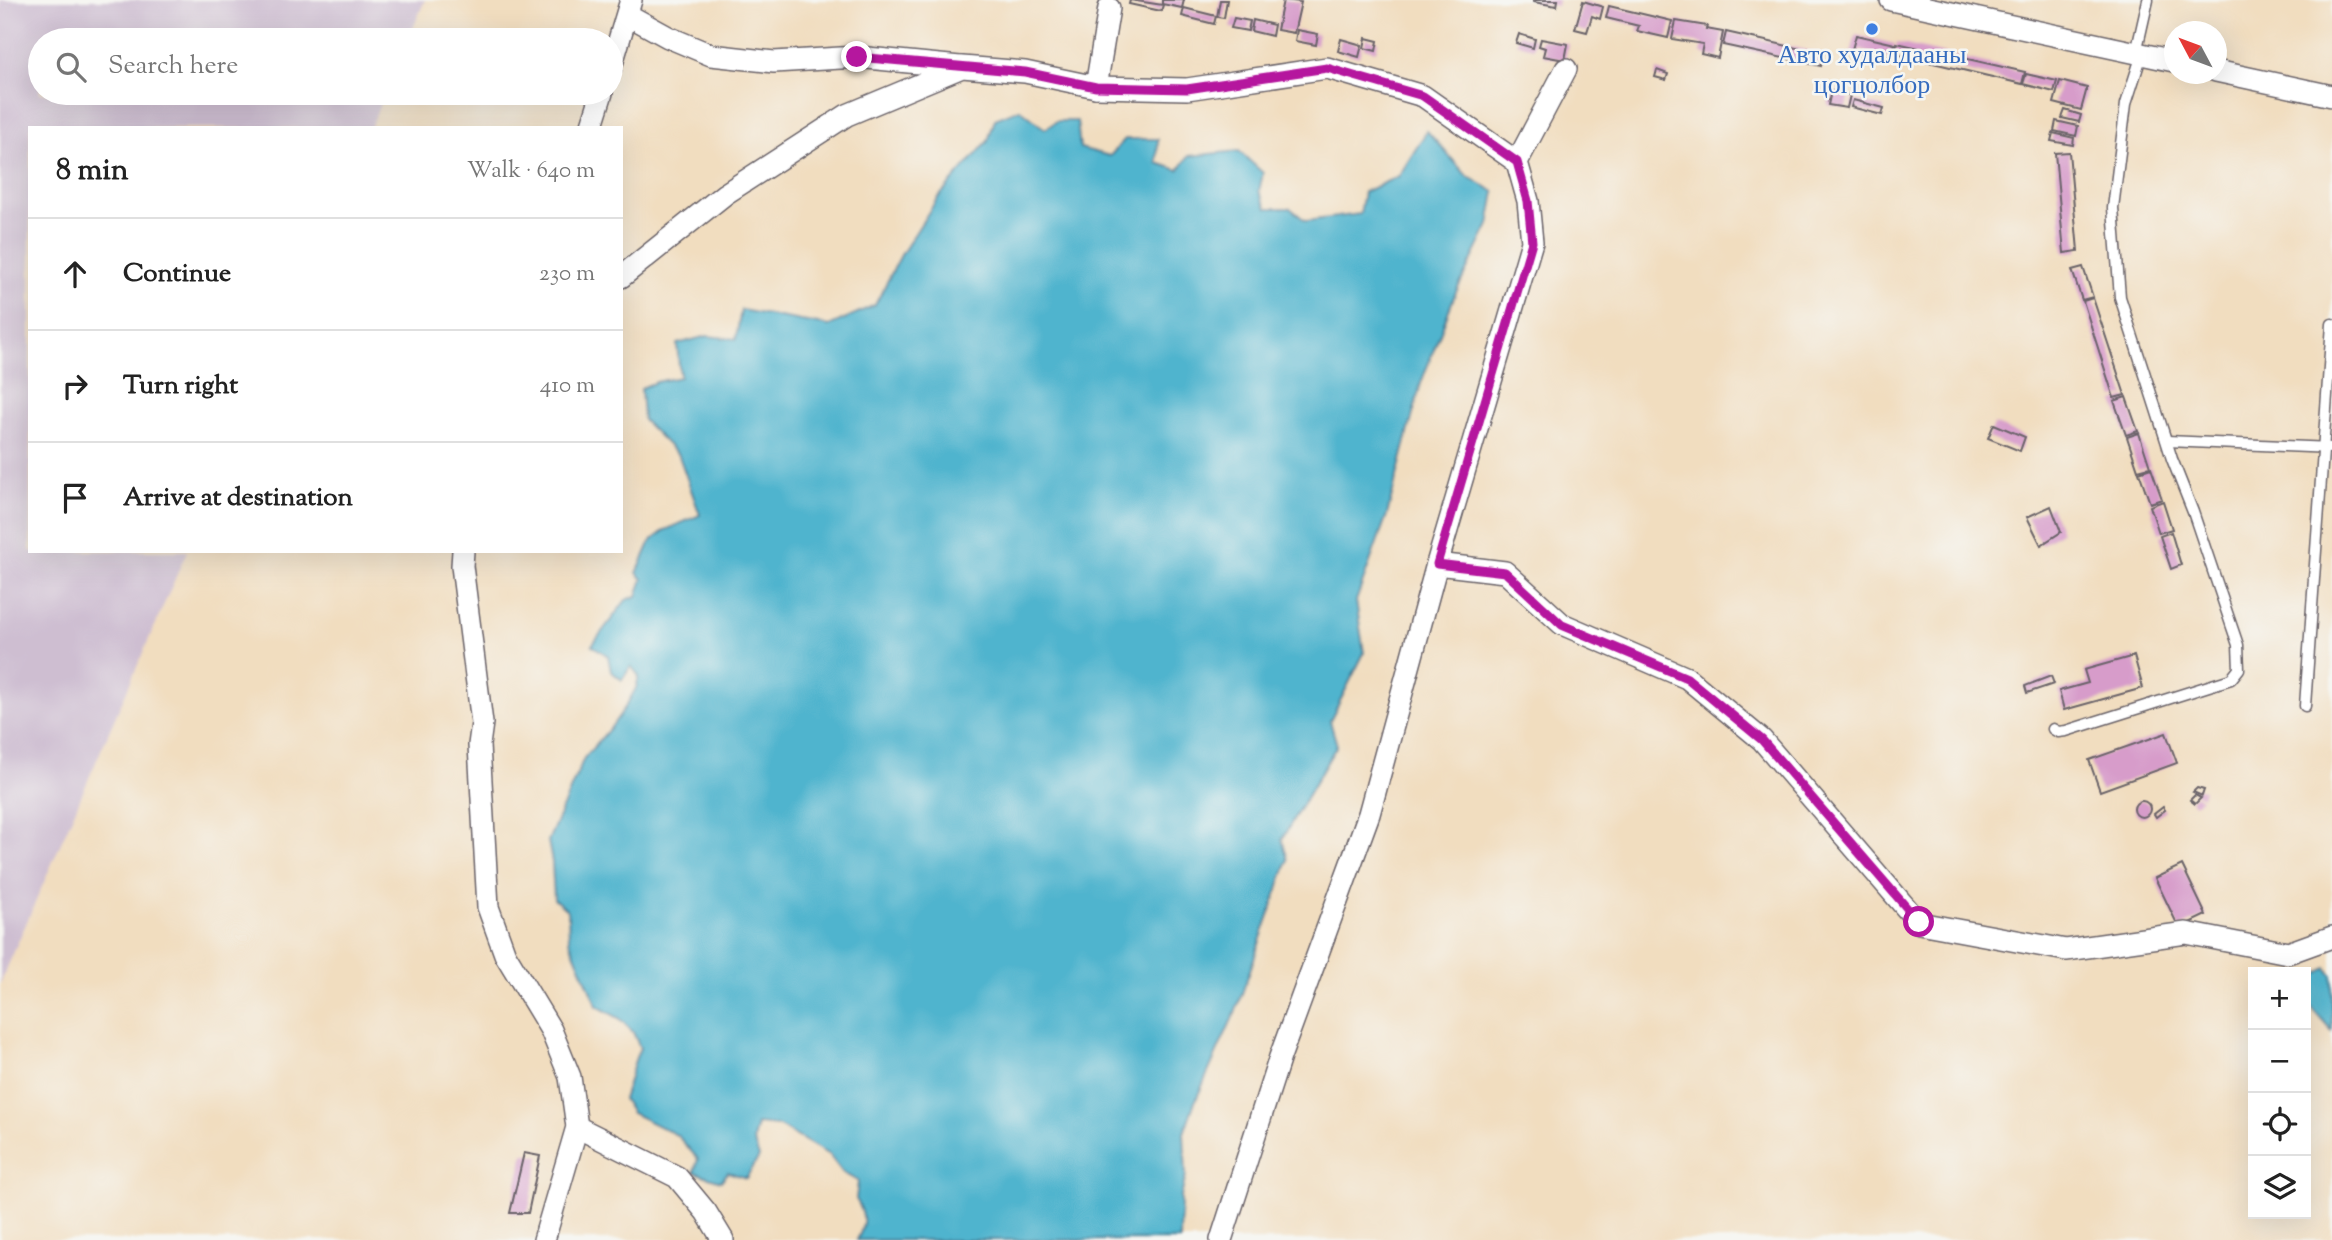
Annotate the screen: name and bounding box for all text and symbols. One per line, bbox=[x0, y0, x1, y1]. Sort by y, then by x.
marker: Авто худалдааны цогцолбор bbox=[1864, 21, 1880, 37]
north arrow bbox=[2164, 21, 2227, 84]
search box bbox=[28, 28, 623, 105]
place label: Авто худалдааны цогцолбор bbox=[1778, 38, 1967, 105]
route end bbox=[841, 41, 872, 72]
icon: search bbox=[52, 48, 90, 86]
text: Search here bbox=[108, 48, 238, 85]
text: 8 min bbox=[56, 150, 128, 193]
text: Walk · 640 m bbox=[467, 155, 595, 188]
icon: ahead bbox=[56, 255, 94, 293]
text: Continue bbox=[123, 256, 231, 293]
text: 230 m bbox=[539, 258, 595, 291]
icon: right bbox=[56, 367, 94, 405]
text: Turn right bbox=[123, 368, 238, 405]
text: 410 m bbox=[540, 370, 595, 403]
icon: arrive bbox=[56, 479, 94, 517]
text: Arrive at destination bbox=[123, 480, 353, 517]
route start bbox=[1903, 906, 1934, 937]
map controls bbox=[2248, 967, 2311, 1219]
button: + bbox=[2248, 967, 2311, 1030]
button: − bbox=[2248, 1030, 2311, 1093]
button: locate bbox=[2248, 1093, 2311, 1156]
button: layers bbox=[2248, 1156, 2311, 1219]

